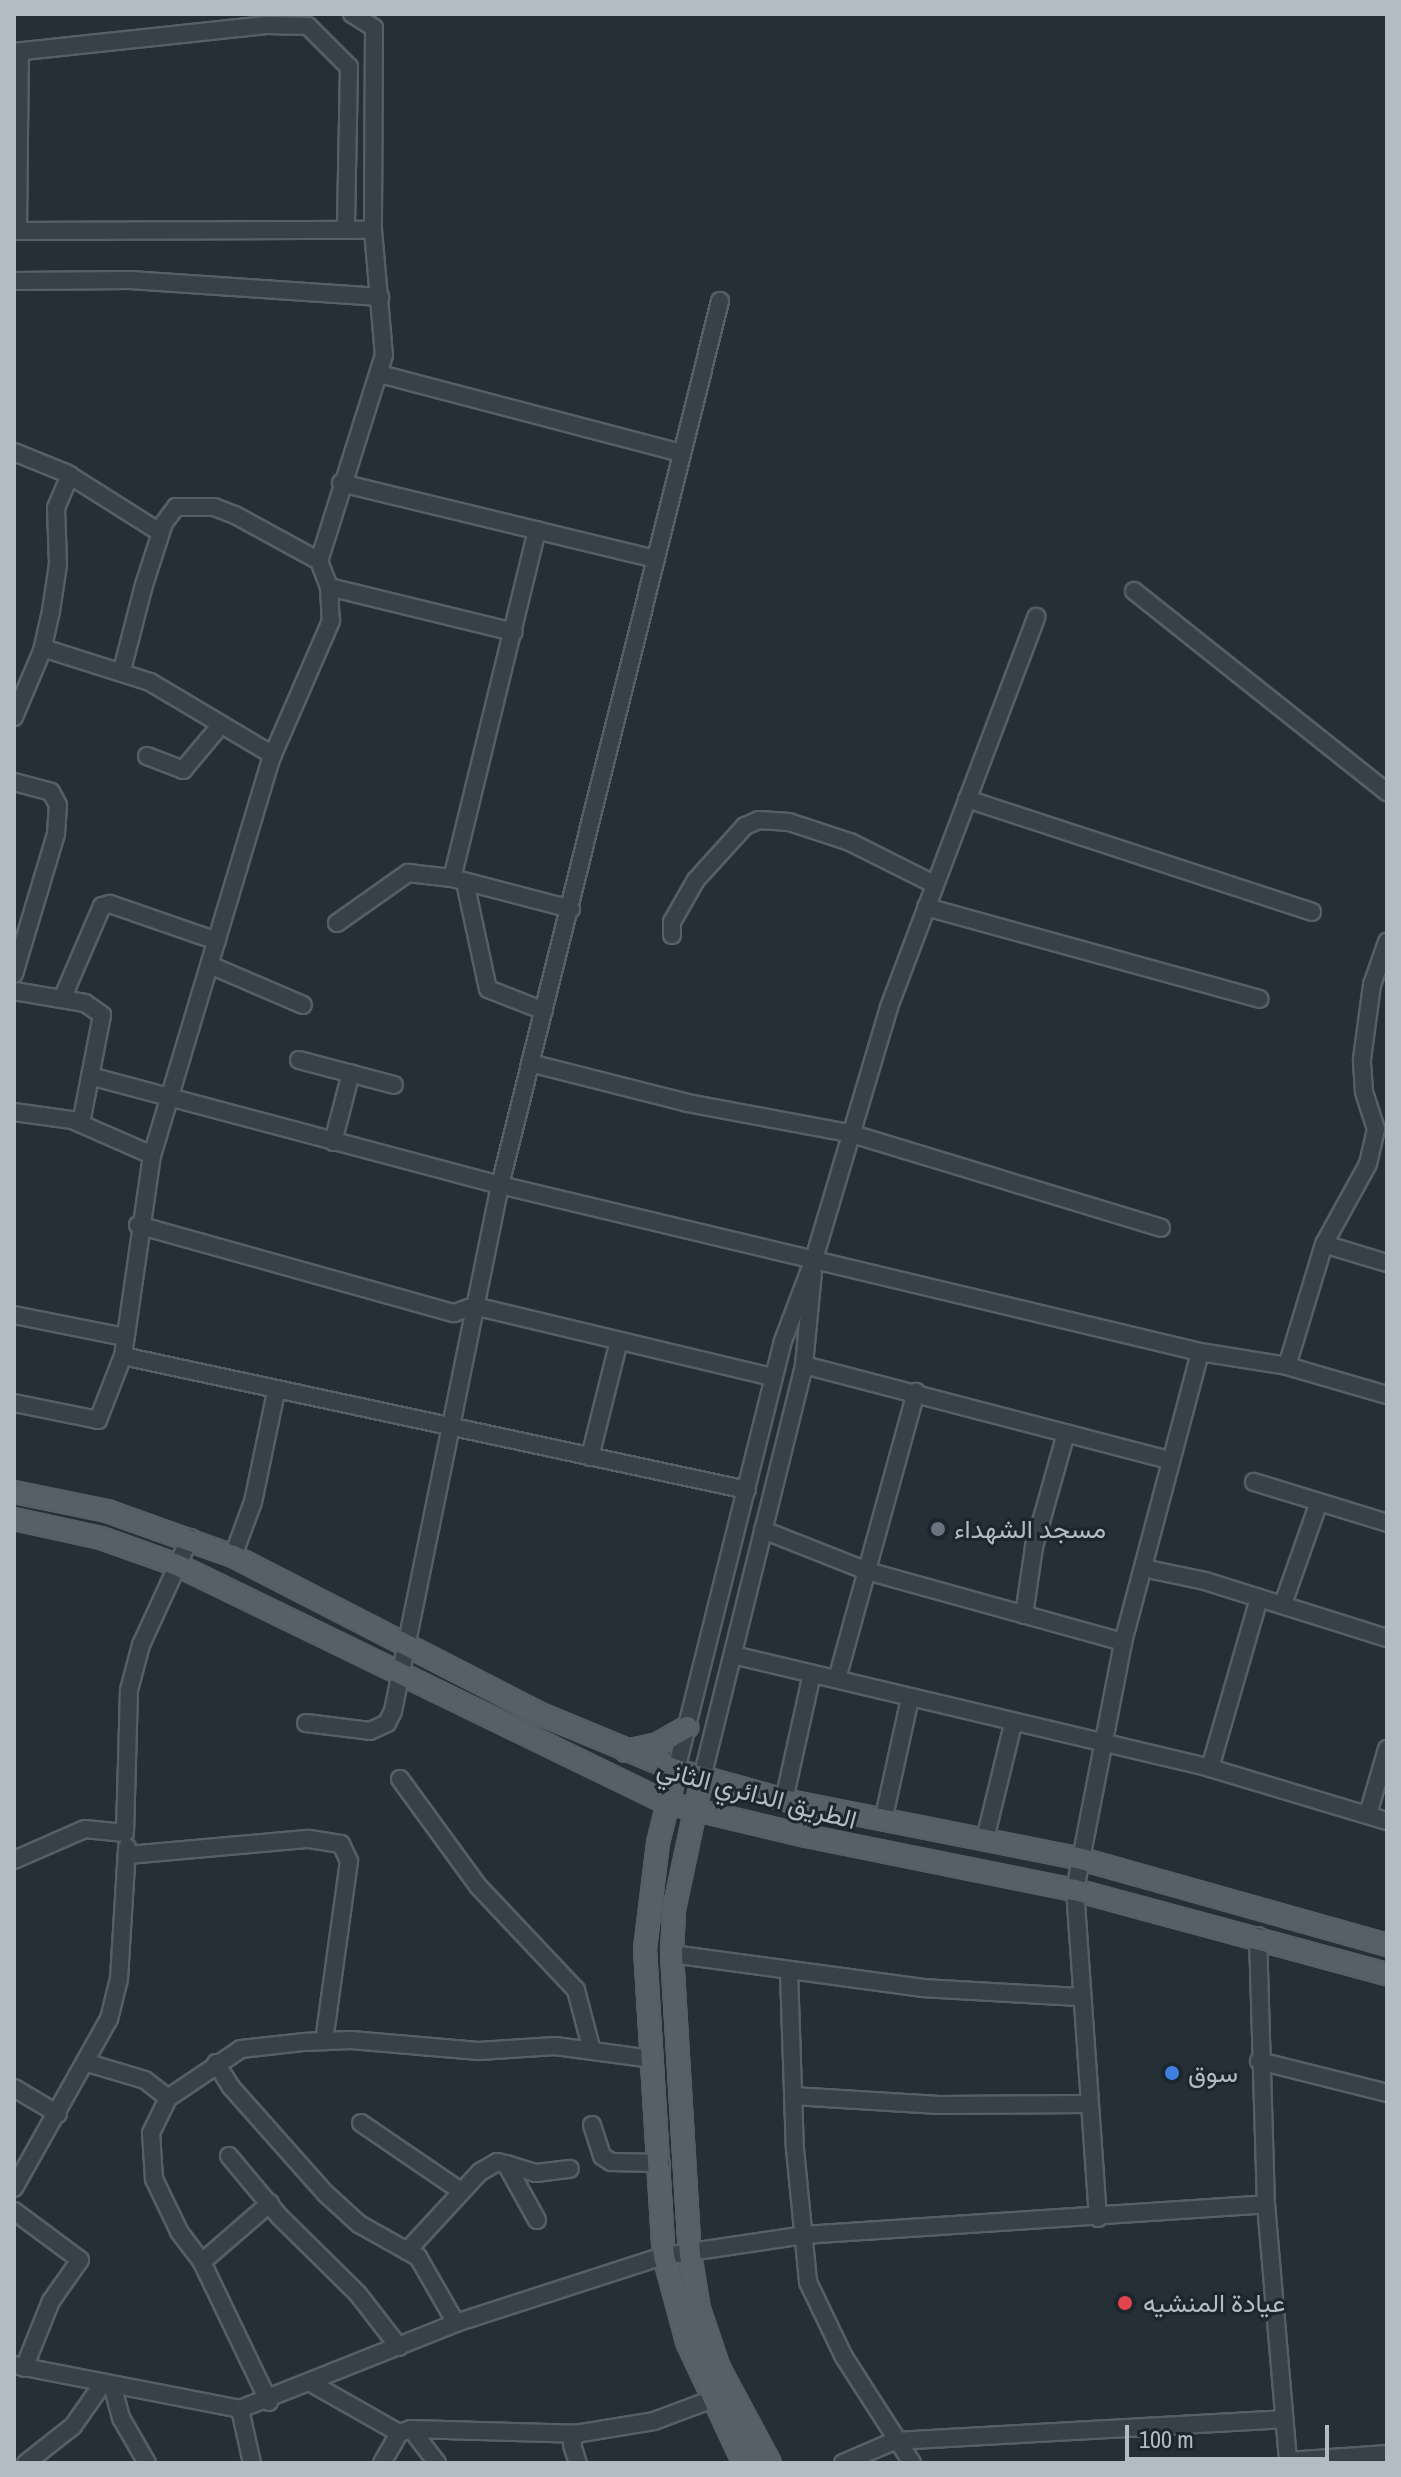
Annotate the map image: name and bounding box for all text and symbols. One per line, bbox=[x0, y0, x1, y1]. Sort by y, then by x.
place label: مسجد الشهداء bbox=[954, 1513, 1106, 1545]
marker: مسجد الشهداء bbox=[929, 1520, 947, 1538]
street label: الطريق الدائري الثاني bbox=[654, 1752, 860, 1836]
place label: سوق bbox=[1188, 2057, 1238, 2089]
marker: سوق bbox=[1163, 2064, 1181, 2082]
place label: عيادة المنشيه bbox=[1143, 2287, 1285, 2319]
marker: عيادة المنشيه bbox=[1114, 2292, 1136, 2314]
scale bar bbox=[1129, 2409, 1333, 2459]
text: 100 m bbox=[1139, 2423, 1194, 2455]

